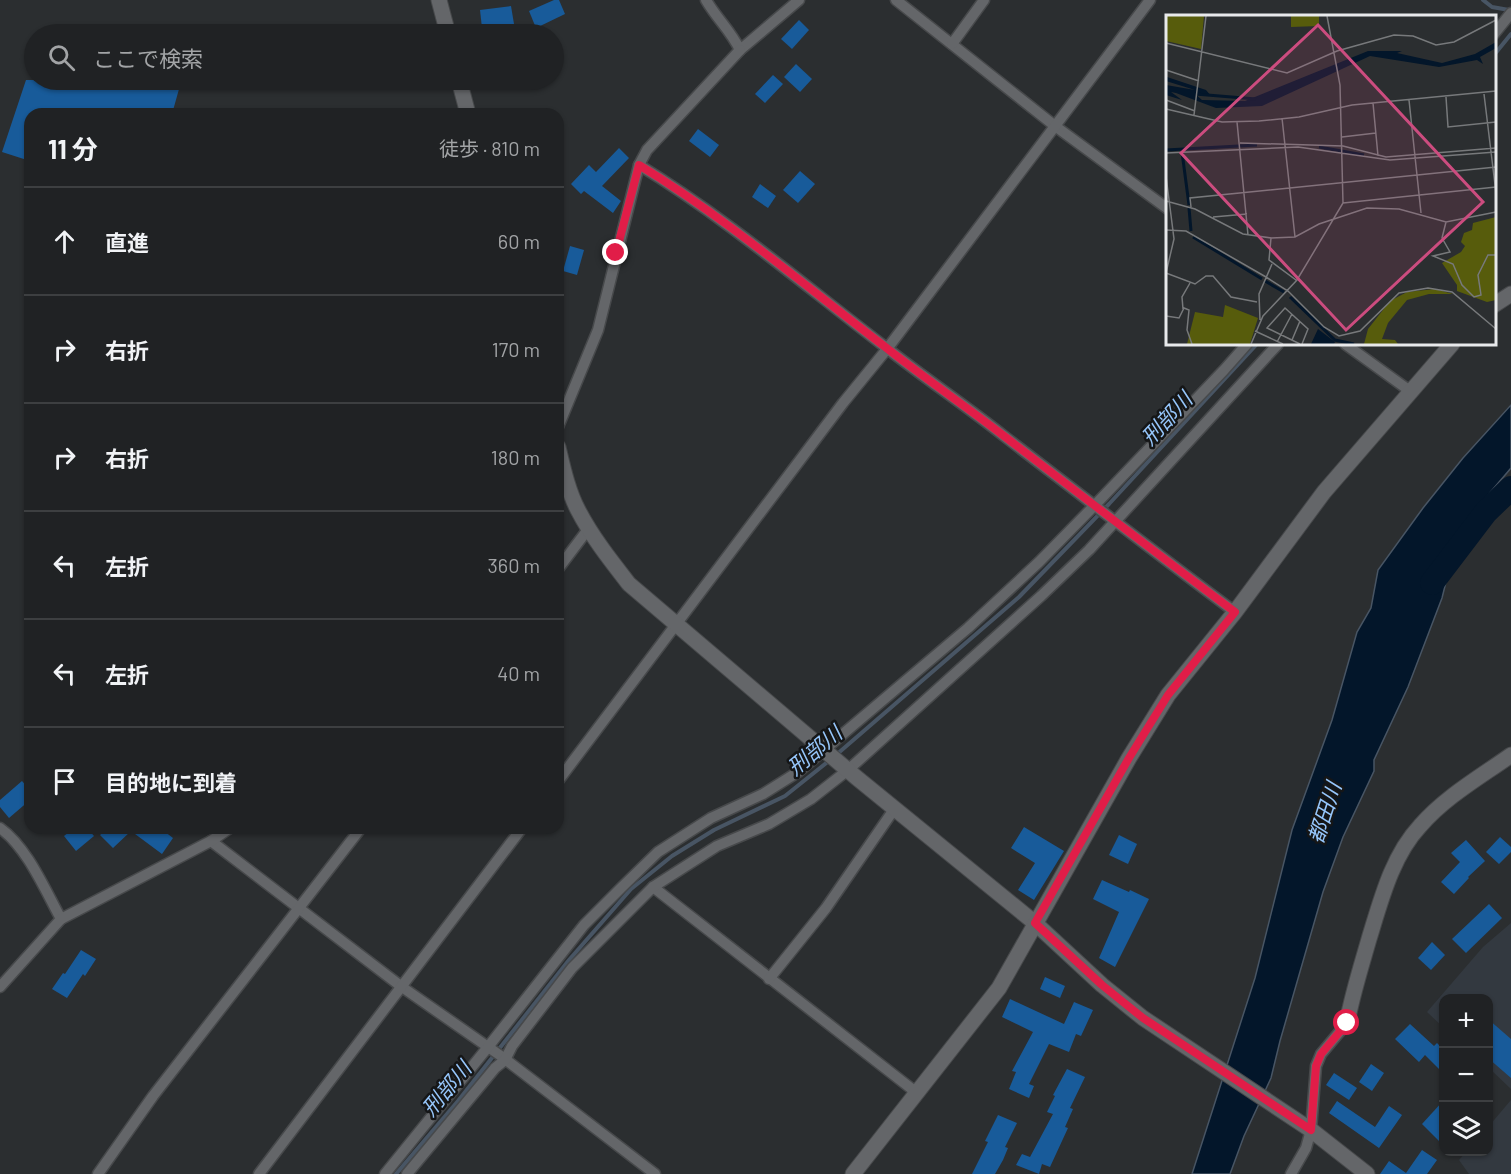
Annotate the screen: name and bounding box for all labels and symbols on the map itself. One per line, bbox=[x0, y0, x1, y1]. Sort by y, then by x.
inset map bbox=[1166, 15, 1496, 345]
route end bbox=[602, 239, 628, 265]
water label: 刑部川 bbox=[1135, 385, 1198, 450]
water label: 刑部川 bbox=[782, 719, 848, 780]
water label: 都田川 bbox=[1302, 777, 1346, 846]
route start bbox=[1333, 1009, 1359, 1035]
water label: 刑部川 bbox=[416, 1054, 477, 1120]

